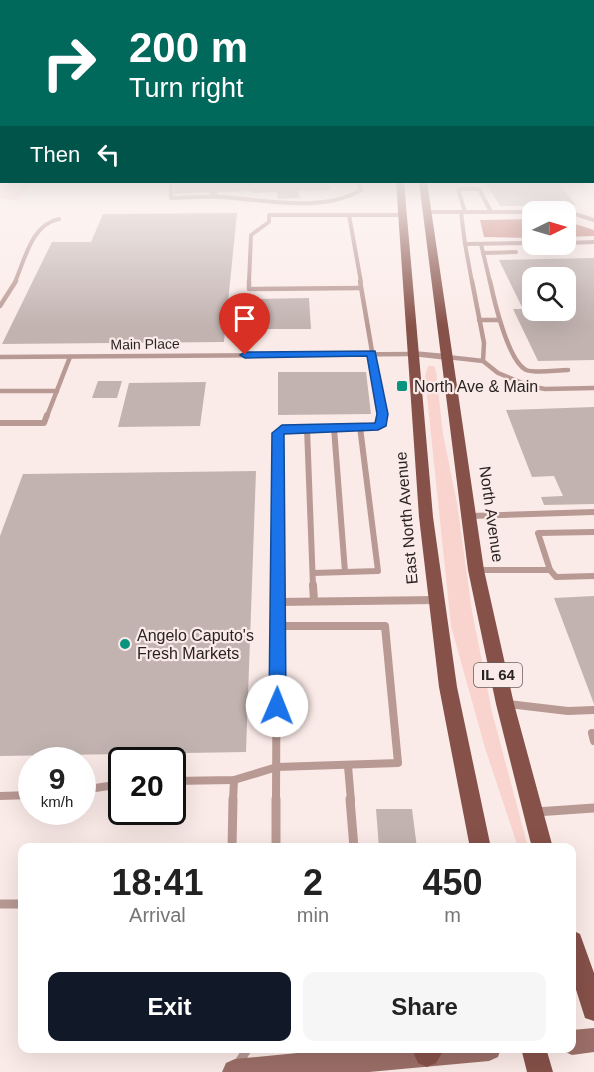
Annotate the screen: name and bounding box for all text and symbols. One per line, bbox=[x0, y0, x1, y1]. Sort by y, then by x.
icon: right bbox=[30, 24, 108, 102]
text: 200 m bbox=[129, 24, 248, 71]
text: Turn right bbox=[129, 73, 244, 103]
icon: left bbox=[92, 138, 125, 171]
text: Then bbox=[30, 142, 80, 167]
north arrow bbox=[522, 201, 576, 255]
map controls bbox=[522, 201, 576, 321]
button: search bbox=[522, 267, 576, 321]
pin bbox=[219, 293, 270, 355]
icon: arrive bbox=[228, 302, 261, 335]
street label: Main Place bbox=[110, 335, 180, 353]
place label: North Ave & Main bbox=[414, 378, 538, 395]
marker: North Ave & Main bbox=[395, 379, 409, 393]
street label: East North Avenue bbox=[392, 451, 421, 585]
street label: North Avenue bbox=[476, 465, 507, 563]
place label: Angelo Caputo's Fresh Markets bbox=[137, 627, 254, 662]
marker: Angelo Caputo's Fresh Markets bbox=[118, 637, 132, 651]
road number: IL 64 bbox=[474, 663, 522, 687]
position arrow bbox=[245, 674, 309, 738]
speed limit sign: 20 bbox=[108, 747, 186, 825]
text: 9 bbox=[49, 762, 65, 795]
text: km/h bbox=[41, 793, 73, 810]
text: 18:41 bbox=[111, 862, 203, 903]
text: 2 bbox=[303, 862, 323, 903]
text: 450 bbox=[422, 862, 483, 903]
text: Arrival bbox=[129, 904, 186, 926]
text: min bbox=[297, 904, 329, 926]
text: m bbox=[444, 904, 461, 926]
button: Exit bbox=[48, 972, 291, 1041]
button: Share bbox=[303, 972, 546, 1041]

